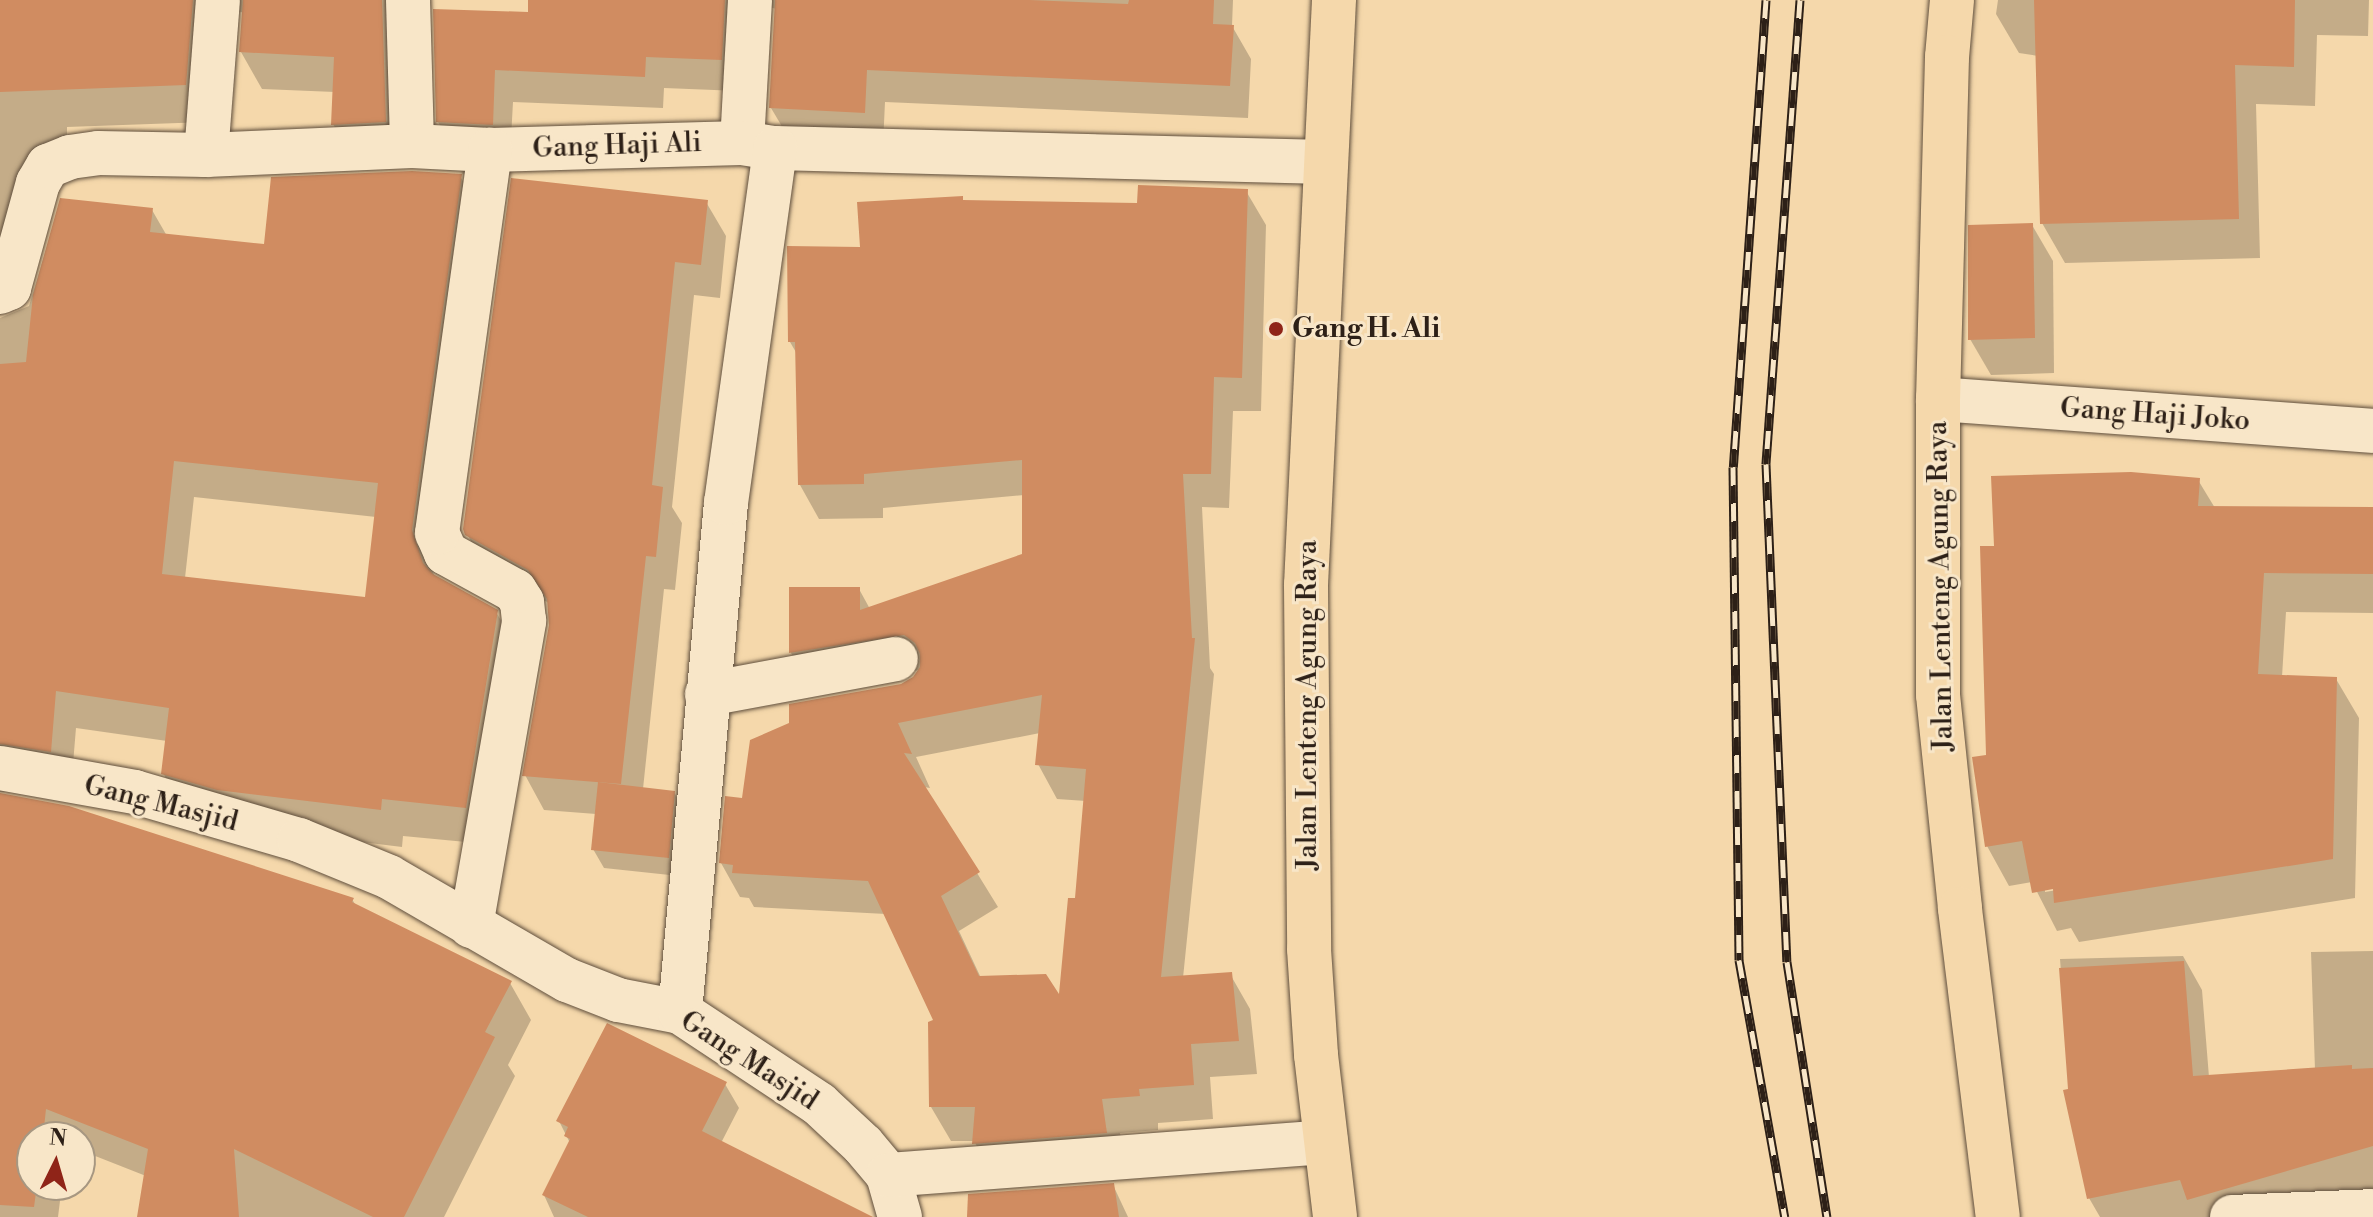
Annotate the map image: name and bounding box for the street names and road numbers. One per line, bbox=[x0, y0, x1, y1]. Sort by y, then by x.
street label: Gang Haji Ali bbox=[532, 126, 702, 166]
street label: Gang Haji Joko bbox=[2059, 392, 2251, 438]
street label: Jalan Lenteng Agung Raya bbox=[1921, 421, 1961, 751]
street label: Jalan Lenteng Agung Raya bbox=[1291, 540, 1325, 870]
street label: Gang Masjid bbox=[81, 769, 241, 839]
street label: Gang Masjid bbox=[674, 1004, 824, 1118]

